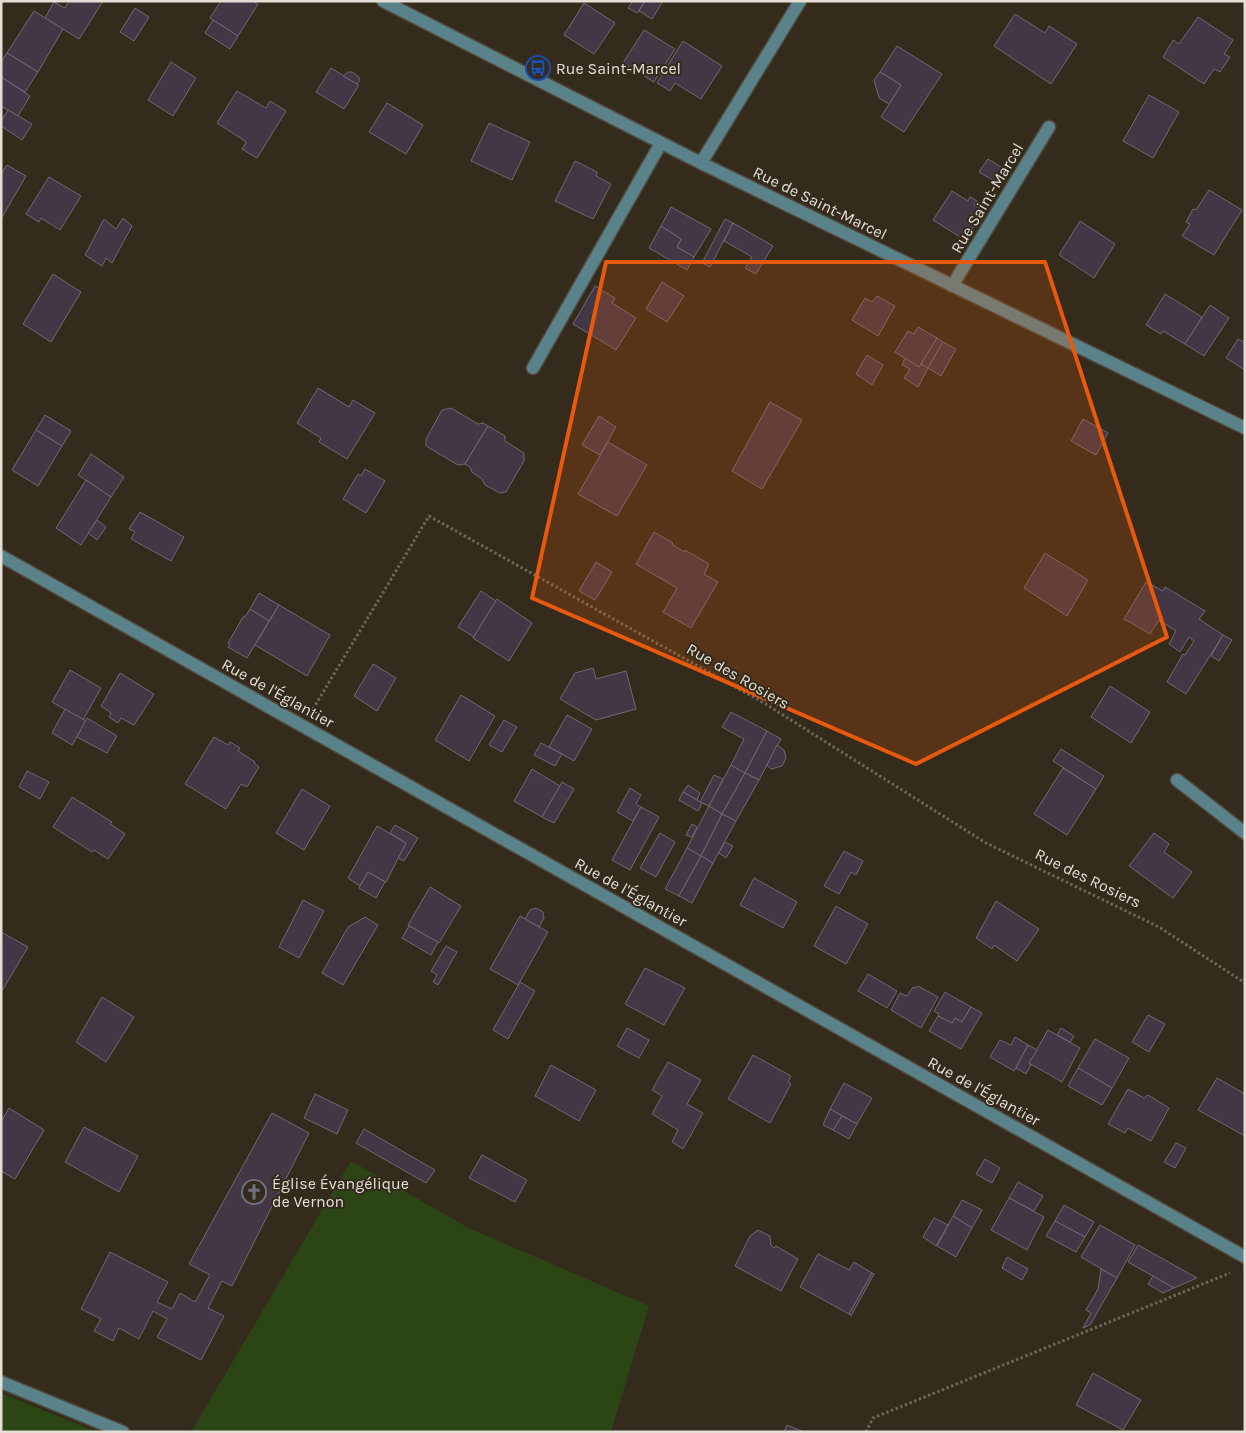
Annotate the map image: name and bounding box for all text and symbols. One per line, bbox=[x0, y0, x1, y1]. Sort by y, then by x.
bus stop icon: Rue Saint-Marcel bbox=[525, 55, 551, 81]
place label: Rue Saint-Marcel bbox=[556, 59, 681, 78]
street label: Rue Saint-Marcel bbox=[947, 139, 1027, 257]
street label: Rue de Saint-Marcel bbox=[750, 162, 890, 244]
street label: Rue des Rosiers bbox=[683, 639, 793, 713]
street label: Rue de l'Églantier bbox=[219, 654, 338, 732]
street label: Rue des Rosiers bbox=[1032, 844, 1144, 912]
street label: Rue de l'Églantier bbox=[572, 853, 691, 931]
street label: Rue de l'Églantier bbox=[925, 1052, 1044, 1130]
place label: Église Évangélique de Vernon bbox=[272, 1174, 409, 1211]
church icon: Église Évangélique de Vernon bbox=[241, 1179, 267, 1205]

